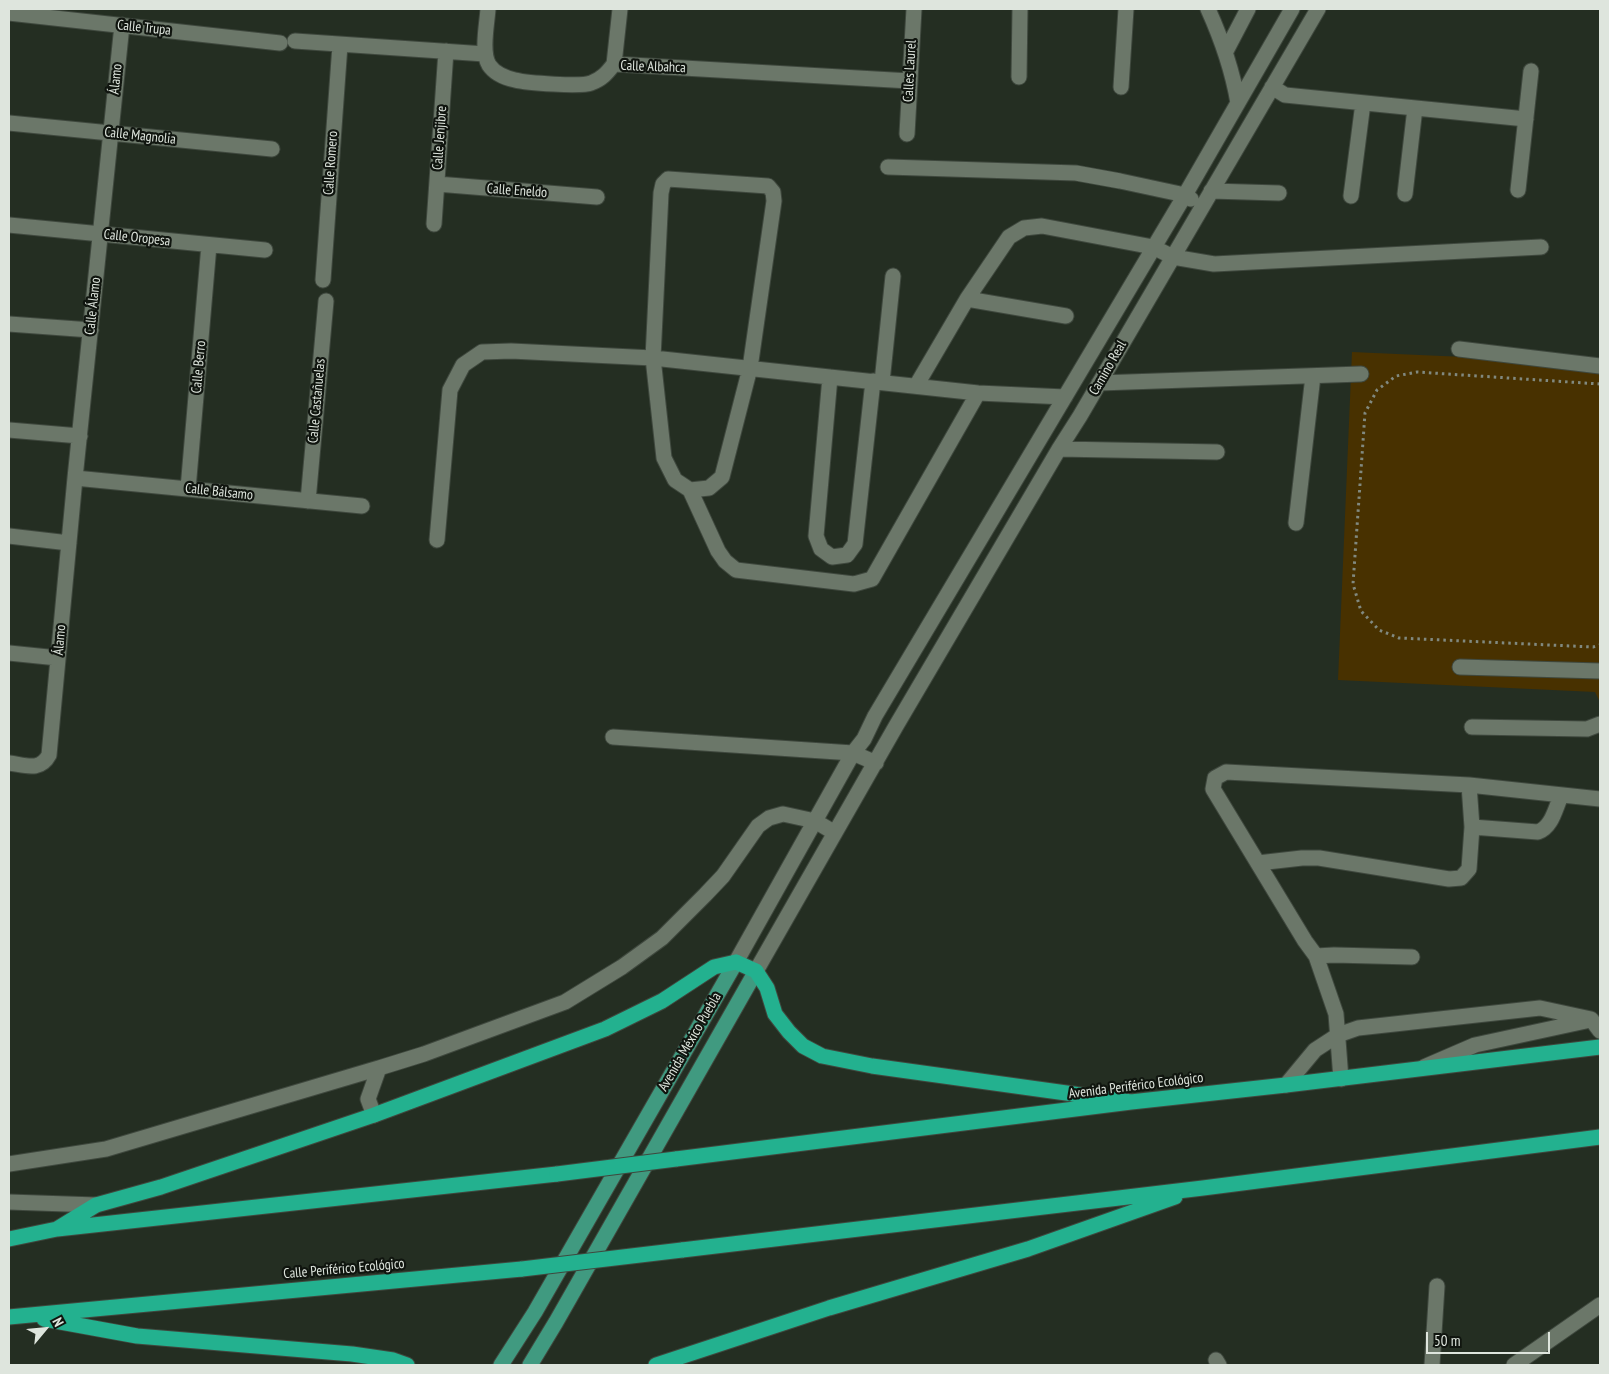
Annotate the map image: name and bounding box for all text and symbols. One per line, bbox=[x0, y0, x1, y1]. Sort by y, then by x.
street label: Calle Trupa bbox=[116, 17, 172, 39]
street label: Calles Laurel bbox=[900, 40, 920, 102]
street label: Calle Albahca bbox=[620, 57, 686, 77]
street label: Álamo bbox=[106, 63, 126, 95]
street label: Calle Jenjibre bbox=[429, 105, 451, 171]
street label: Calle Magnolia bbox=[103, 124, 177, 148]
street label: Calle Romero bbox=[320, 130, 342, 196]
street label: Calle Eneldo bbox=[486, 181, 548, 201]
street label: Calle Oropesa bbox=[103, 226, 171, 250]
street label: Calle Álamo bbox=[82, 276, 104, 336]
street label: Camino Real bbox=[1086, 338, 1130, 398]
street label: Calle Berro bbox=[188, 340, 210, 394]
street label: Calle Castañuelas bbox=[305, 358, 329, 444]
street label: Calle Bálsamo bbox=[184, 480, 254, 504]
street label: Álamo bbox=[50, 624, 70, 656]
street label: Avenida México Puebla bbox=[655, 990, 725, 1094]
street label: Avenida Periférico Ecológico bbox=[1068, 1069, 1204, 1103]
street label: Calle Periférico Ecológico bbox=[283, 1255, 405, 1283]
north arrow bbox=[20, 1304, 70, 1354]
text: N bbox=[49, 1314, 68, 1330]
scale bar bbox=[1429, 1322, 1553, 1354]
text: 50 m bbox=[1434, 1331, 1460, 1350]

